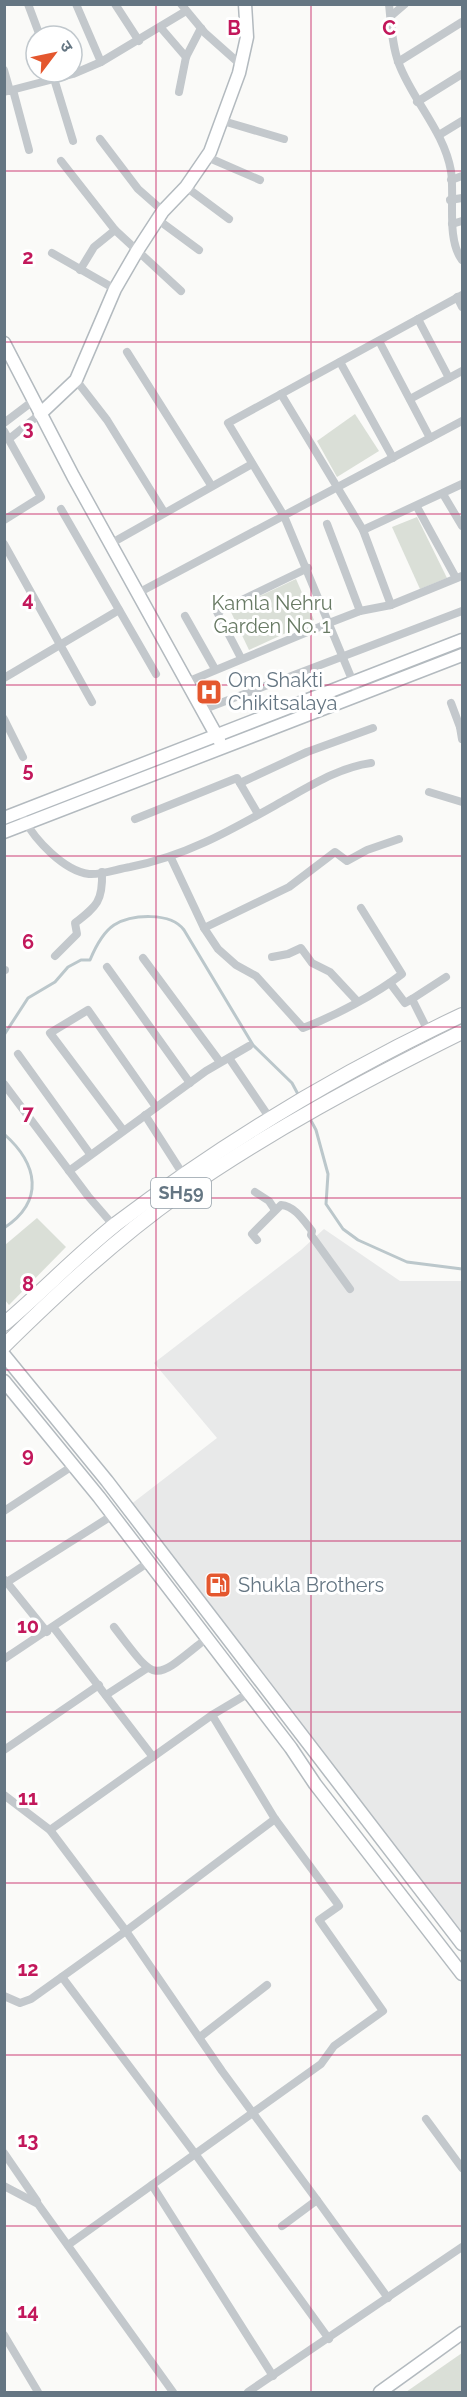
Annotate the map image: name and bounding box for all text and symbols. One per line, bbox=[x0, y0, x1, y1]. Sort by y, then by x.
text: B bbox=[227, 16, 241, 40]
text: C bbox=[382, 16, 396, 40]
north arrow bbox=[24, 24, 84, 84]
text: उ bbox=[56, 37, 77, 56]
text: 2 bbox=[22, 245, 34, 269]
text: 3 bbox=[22, 416, 34, 440]
text: 4 bbox=[22, 587, 34, 611]
park label: Kamla Nehru Garden No. 1 bbox=[211, 591, 333, 638]
place label: Om Shakti Chikitsalaya bbox=[228, 668, 337, 715]
hospital icon: Om Shakti Chikitsalaya bbox=[194, 677, 224, 707]
text: 5 bbox=[22, 758, 34, 782]
text: 6 bbox=[22, 930, 34, 954]
text: 7 bbox=[22, 1101, 34, 1125]
road number: SH59 bbox=[151, 1178, 211, 1208]
text: 8 bbox=[22, 1272, 34, 1296]
text: 9 bbox=[22, 1443, 34, 1467]
fuel station icon: Shukla Brothers bbox=[203, 1570, 233, 1600]
place label: Shukla Brothers bbox=[238, 1573, 384, 1597]
text: 10 bbox=[17, 1614, 39, 1638]
text: 11 bbox=[18, 1786, 38, 1810]
text: 12 bbox=[17, 1957, 39, 1981]
text: 13 bbox=[17, 2128, 39, 2152]
text: 14 bbox=[17, 2299, 39, 2323]

